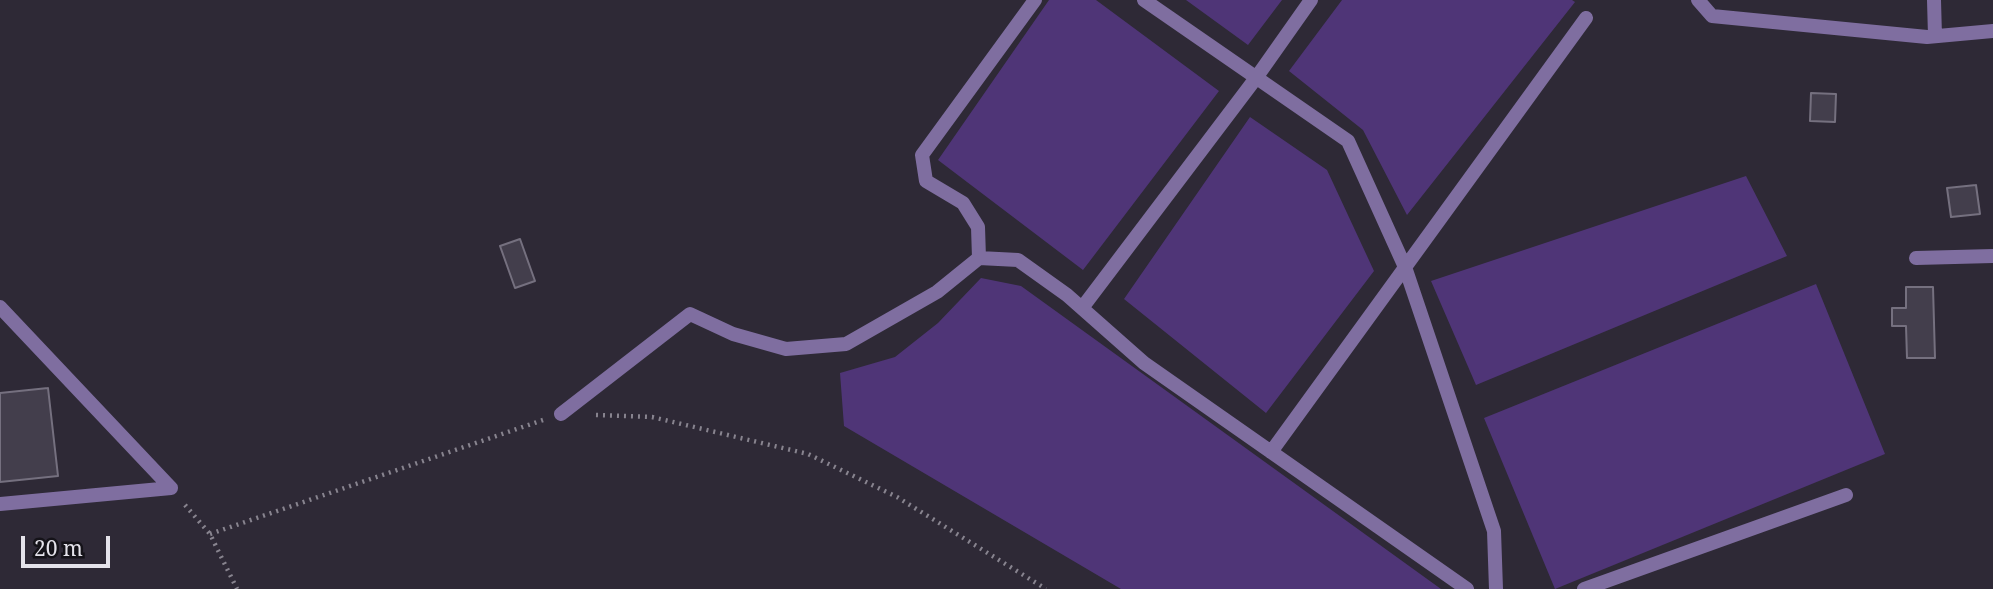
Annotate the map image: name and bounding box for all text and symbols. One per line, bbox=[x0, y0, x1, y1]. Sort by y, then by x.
scale bar bbox=[24, 522, 114, 566]
text: 20 m bbox=[34, 534, 83, 562]

